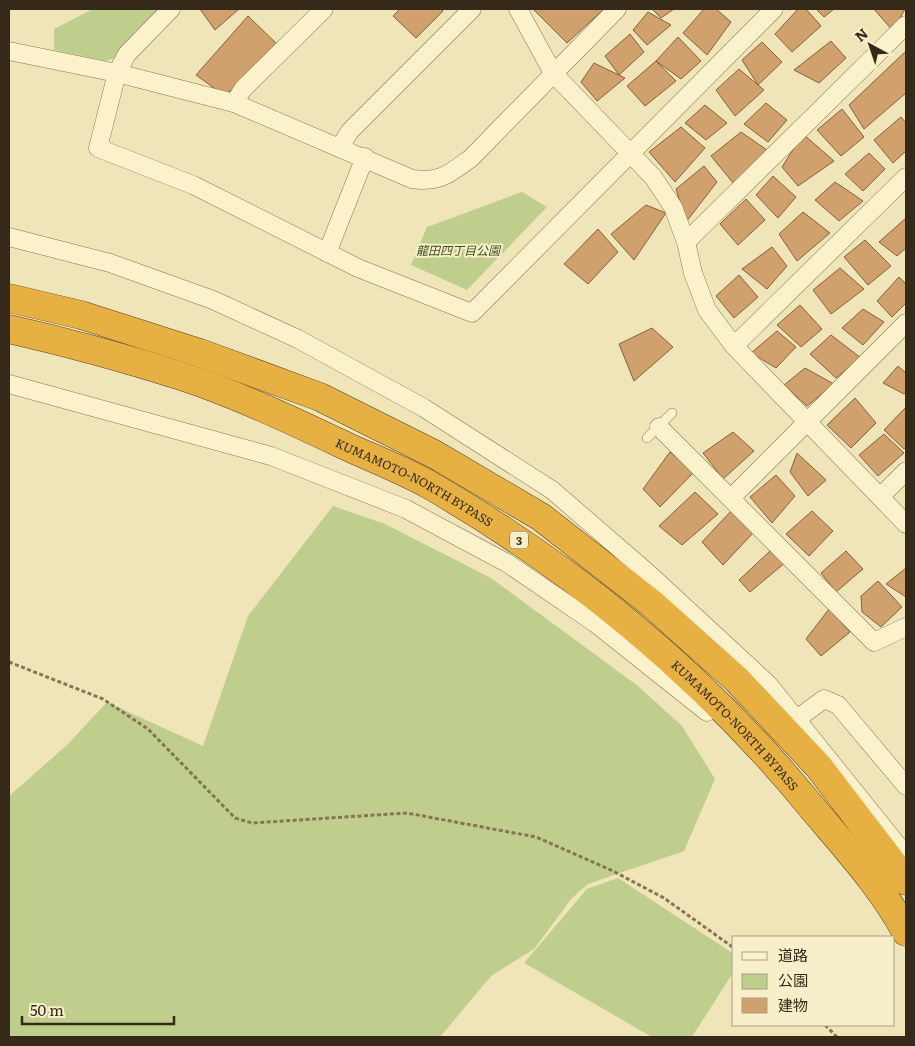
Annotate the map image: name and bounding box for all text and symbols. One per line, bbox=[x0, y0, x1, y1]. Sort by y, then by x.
north arrow bbox=[845, 20, 895, 70]
text: N bbox=[850, 23, 872, 46]
park label: 龍田四丁目公園 bbox=[416, 241, 502, 259]
street label: KUMAMOTO-NORTH BYPASS bbox=[333, 433, 497, 531]
road number: 3 bbox=[510, 532, 528, 548]
street label: KUMAMOTO-NORTH BYPASS bbox=[667, 656, 803, 794]
legend bbox=[732, 936, 895, 1026]
text: 道路 bbox=[778, 943, 808, 966]
text: 公園 bbox=[778, 968, 808, 991]
text: 建物 bbox=[778, 993, 808, 1016]
scale bar bbox=[22, 994, 175, 1026]
text: 50 m bbox=[30, 998, 64, 1021]

